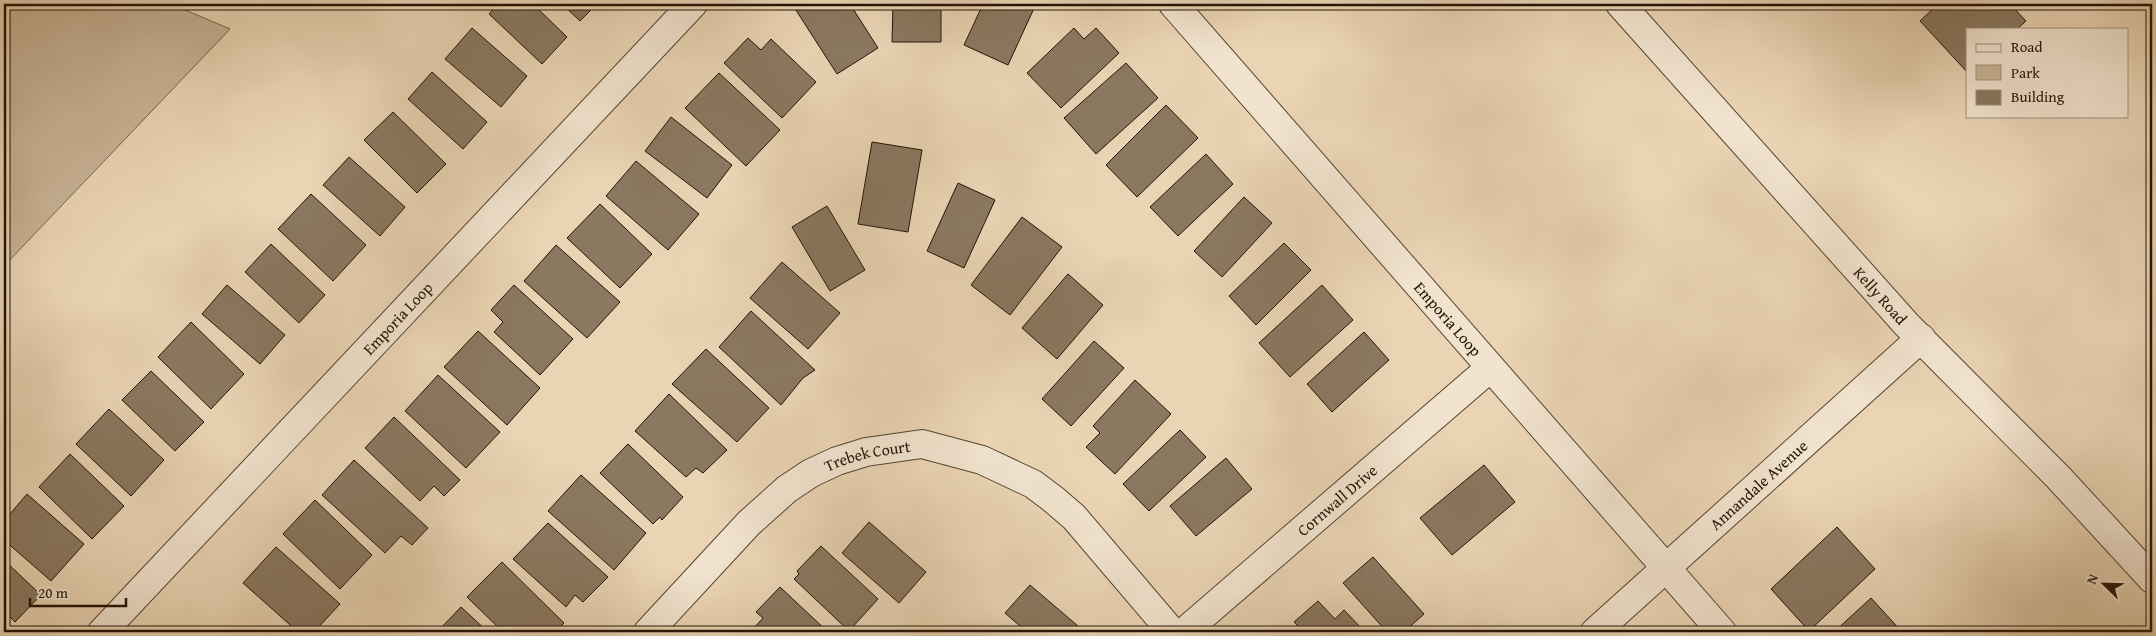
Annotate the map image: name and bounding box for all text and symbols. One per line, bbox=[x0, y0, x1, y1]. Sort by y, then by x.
legend bbox=[1966, 28, 2128, 118]
text: Road bbox=[2011, 36, 2042, 57]
text: Park bbox=[2011, 62, 2040, 83]
text: Building bbox=[2011, 86, 2065, 107]
street label: Kelly Road bbox=[1848, 261, 1914, 330]
street label: Emporia Loop bbox=[357, 276, 438, 360]
street label: Emporia Loop bbox=[1408, 276, 1488, 362]
street label: Trebek Court bbox=[820, 434, 912, 477]
street label: Annandale Avenue bbox=[1704, 434, 1813, 535]
street label: Cornwall Drive bbox=[1291, 458, 1382, 542]
north arrow bbox=[2078, 558, 2128, 608]
text: N bbox=[2081, 570, 2103, 587]
scale bar bbox=[30, 576, 126, 608]
text: 20 m bbox=[38, 582, 69, 603]

